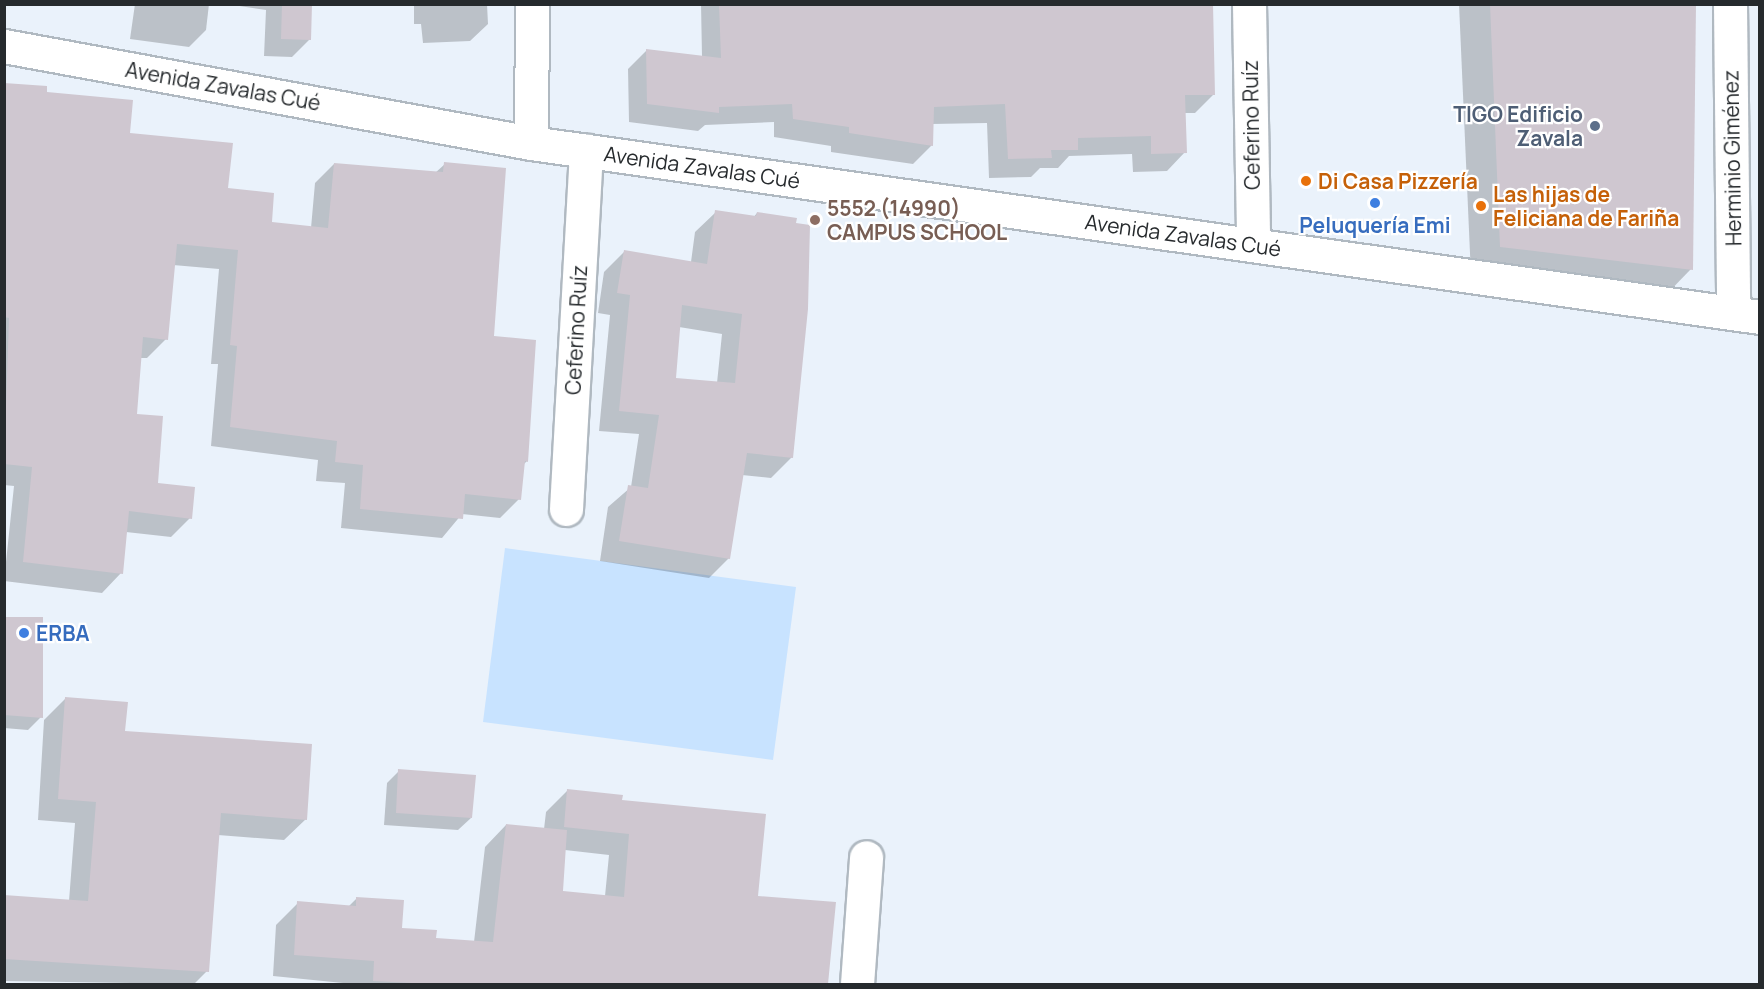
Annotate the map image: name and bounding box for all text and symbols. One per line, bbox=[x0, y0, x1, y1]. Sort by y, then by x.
street label: Avenida Zavalas Cué bbox=[123, 56, 323, 116]
street label: Ceferino Ruíz bbox=[1237, 60, 1265, 190]
street label: Herminio Giménez bbox=[1718, 70, 1746, 246]
place label: TIGO Edificio Zavala bbox=[1453, 101, 1583, 151]
marker: TIGO Edificio Zavala bbox=[1588, 119, 1602, 133]
street label: Avenida Zavalas Cué bbox=[602, 141, 802, 193]
place label: Di Casa Pizzería bbox=[1318, 168, 1478, 194]
marker: Di Casa Pizzería bbox=[1299, 174, 1313, 188]
place label: Las hijas de Feliciana de Fariña bbox=[1493, 181, 1679, 231]
place label: 5552 (14990) CAMPUS SCHOOL bbox=[827, 195, 1007, 245]
marker: Peluquería Emi bbox=[1368, 196, 1382, 210]
marker: Las hijas de Feliciana de Fariña bbox=[1474, 199, 1488, 213]
street label: Avenida Zavalas Cué bbox=[1083, 209, 1283, 261]
place label: Peluquería Emi bbox=[1299, 212, 1451, 238]
marker: 5552 (14990) CAMPUS SCHOOL bbox=[808, 213, 822, 227]
street label: Ceferino Ruíz bbox=[560, 265, 592, 395]
place label: ERBA bbox=[36, 620, 89, 646]
marker: ERBA bbox=[17, 626, 31, 640]

